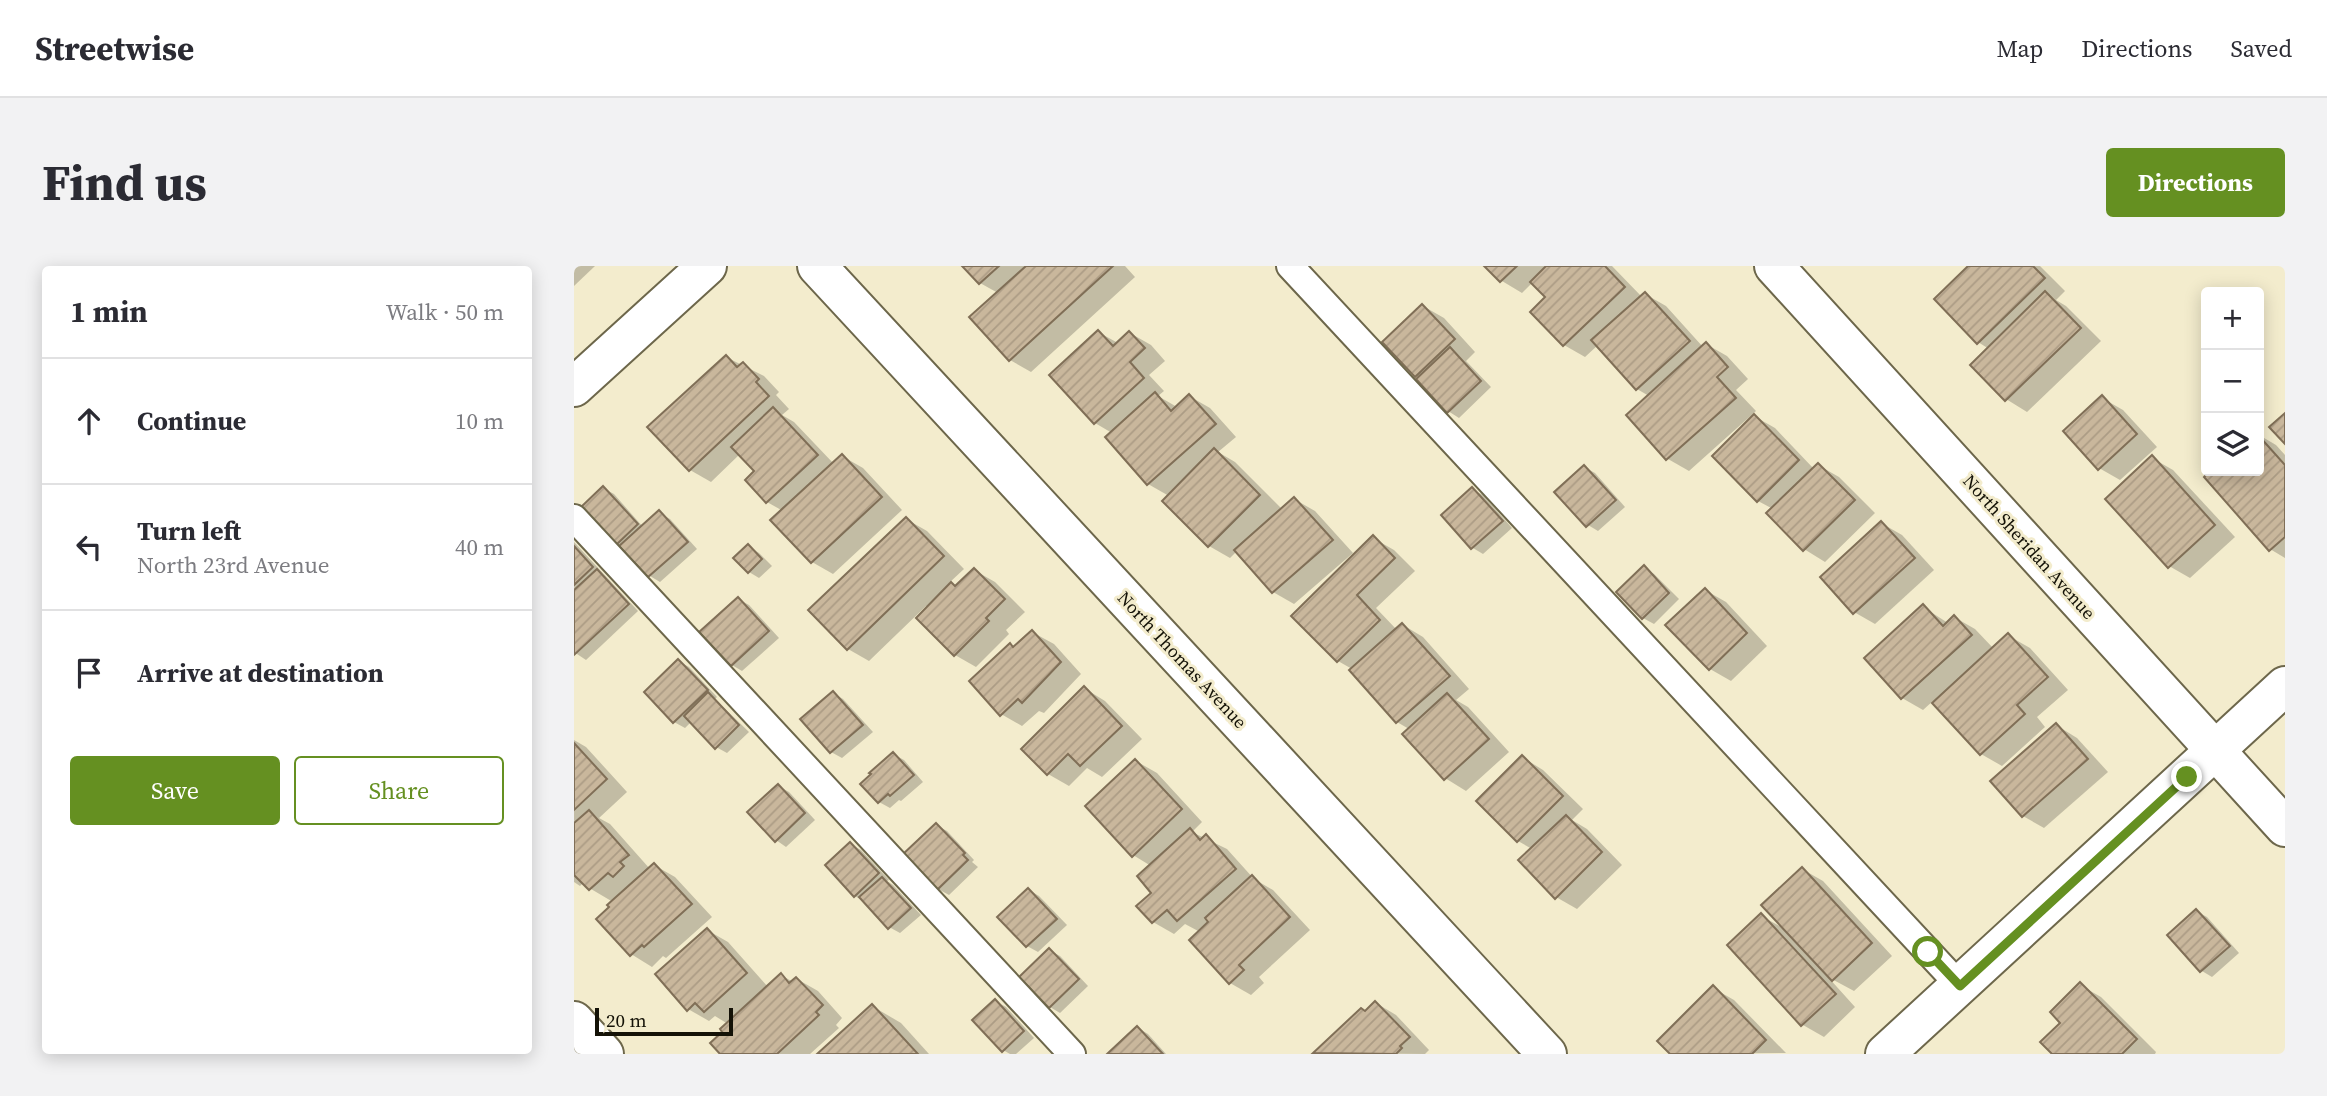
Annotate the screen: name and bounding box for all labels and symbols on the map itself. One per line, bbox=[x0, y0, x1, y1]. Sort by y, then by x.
street label: North Sheridan Avenue bbox=[1958, 469, 2101, 625]
street label: North Thomas Avenue bbox=[1112, 586, 1253, 734]
route end bbox=[2171, 761, 2202, 792]
route start bbox=[1912, 936, 1943, 967]
scale bar bbox=[595, 1005, 733, 1037]

